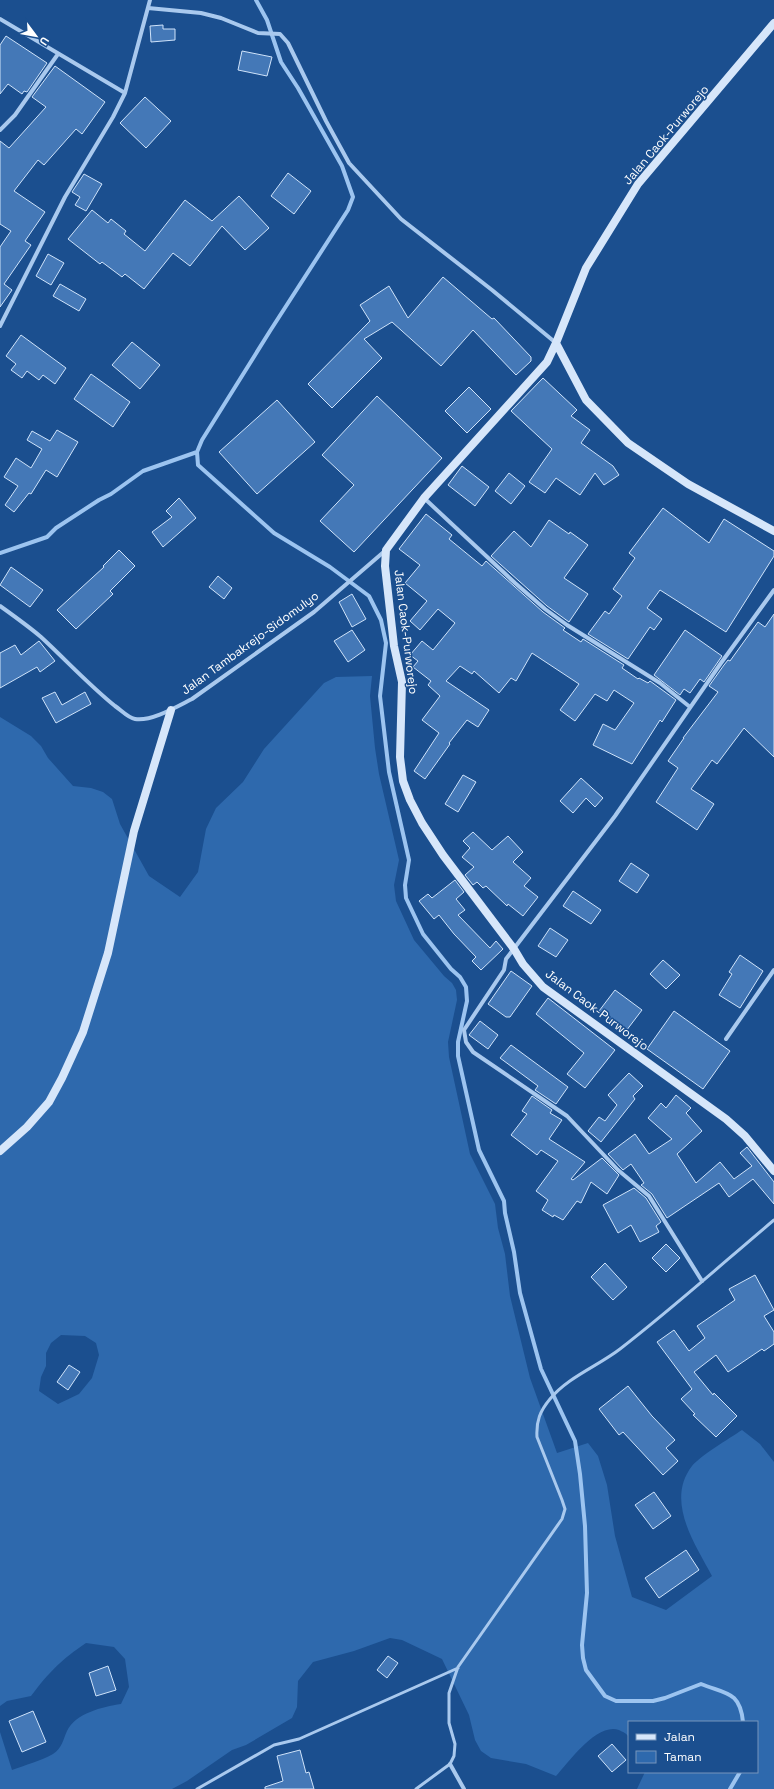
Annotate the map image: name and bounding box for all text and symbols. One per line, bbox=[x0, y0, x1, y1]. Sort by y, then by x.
north arrow bbox=[16, 16, 56, 56]
text: U bbox=[37, 34, 52, 48]
street label: Jalan Caok-Purworejo bbox=[620, 82, 712, 188]
street label: Jalan Caok-Purworejo bbox=[390, 569, 422, 695]
street label: Jalan Tambakrejo-Sidomulyo bbox=[178, 588, 322, 698]
street label: Jalan Caok-Purworejo bbox=[542, 966, 652, 1054]
legend bbox=[628, 1721, 758, 1773]
text: Jalan bbox=[664, 1729, 695, 1745]
text: Taman bbox=[664, 1749, 701, 1765]

